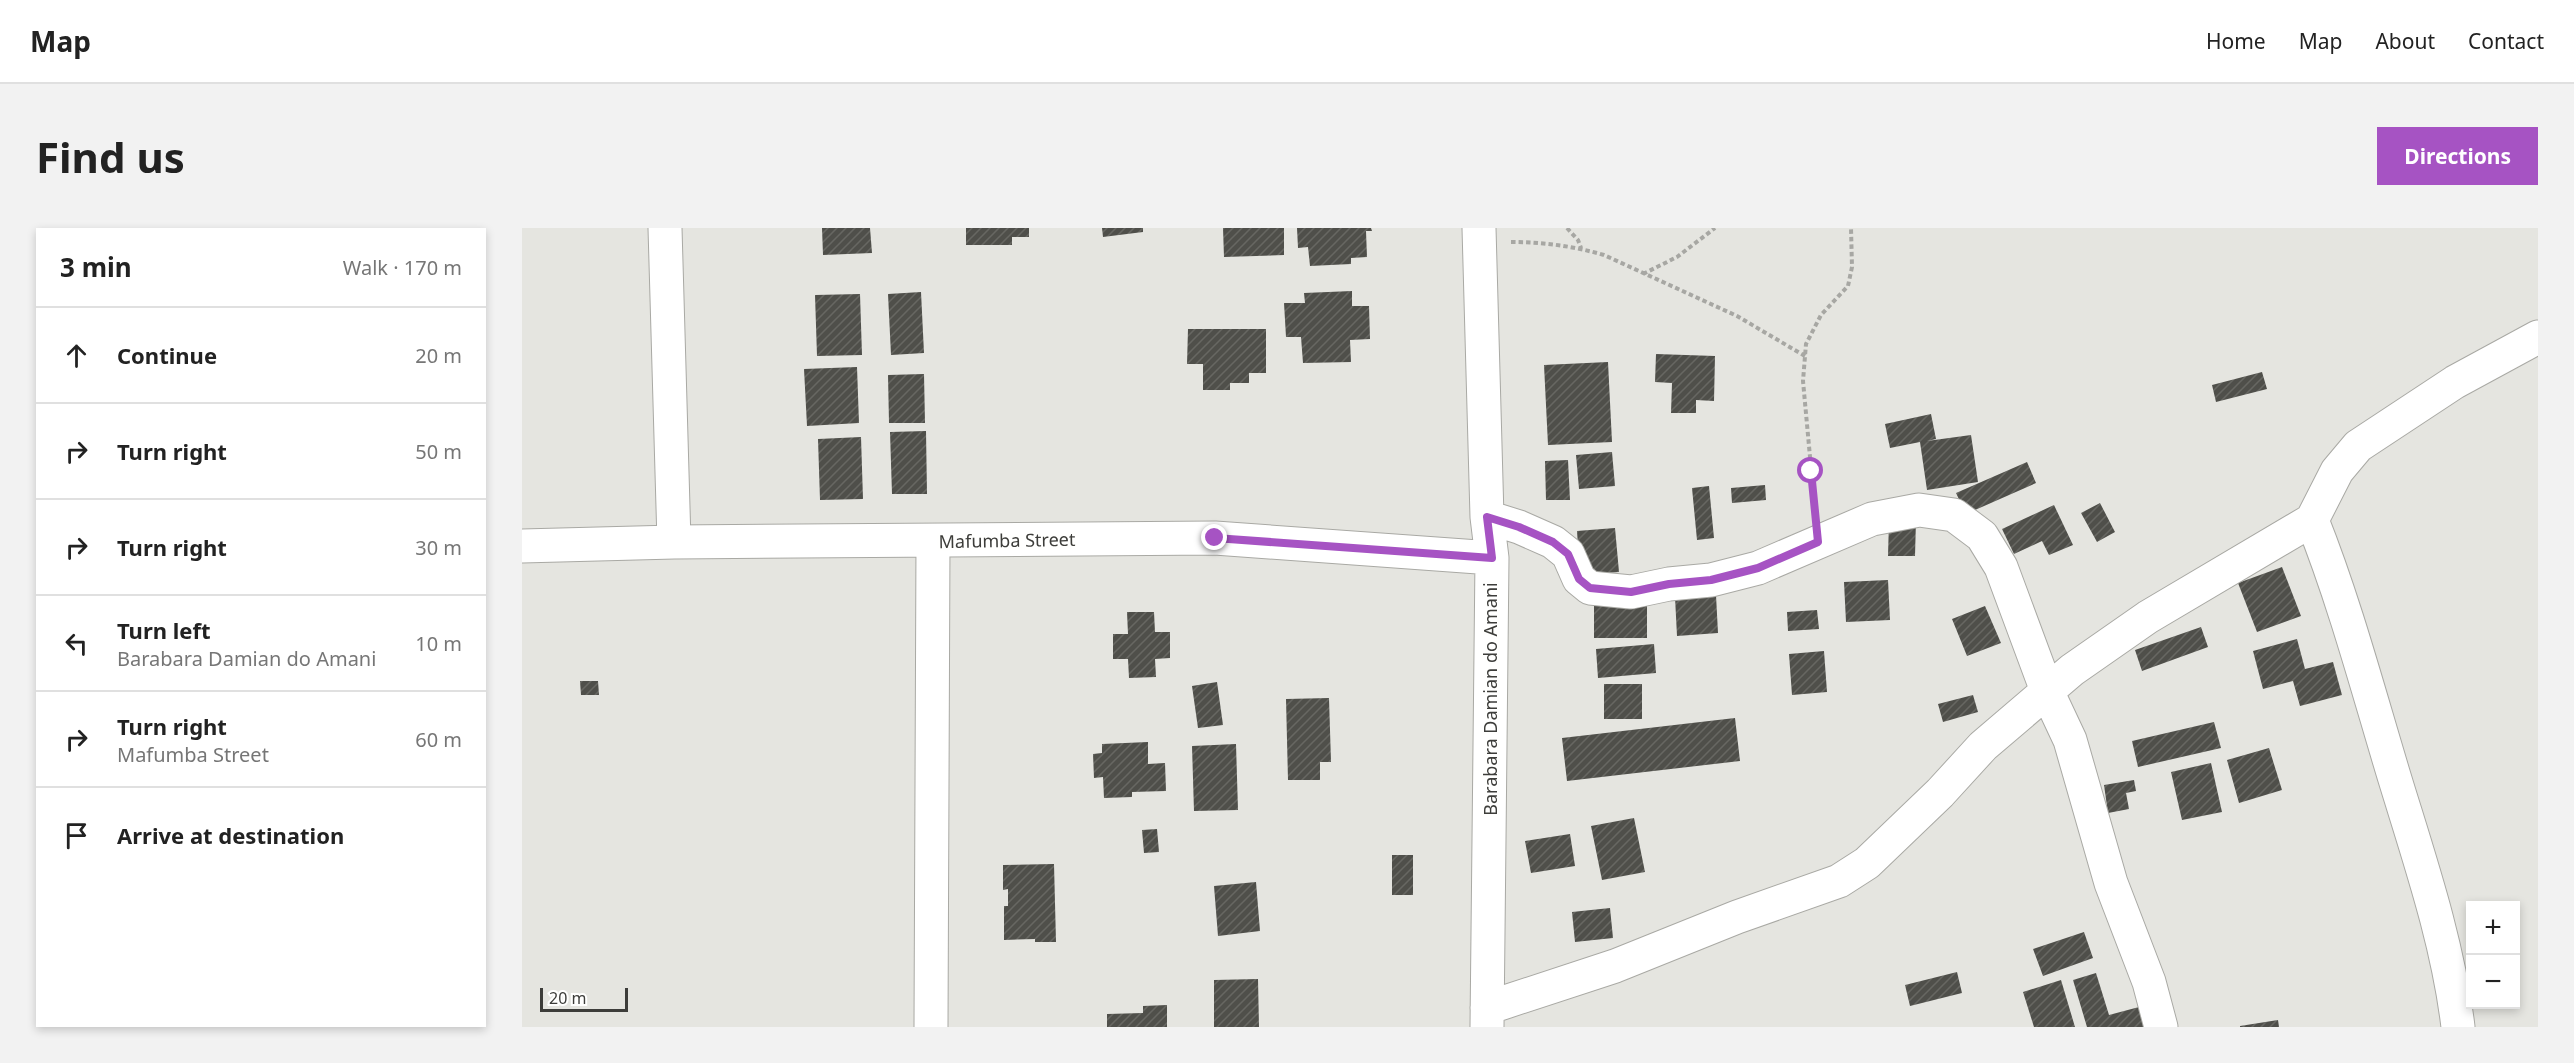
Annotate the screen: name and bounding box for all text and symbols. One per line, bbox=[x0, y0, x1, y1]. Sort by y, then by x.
text: Map bbox=[30, 22, 91, 60]
text: Home bbox=[2206, 27, 2266, 55]
text: Map bbox=[2299, 27, 2342, 55]
text: About bbox=[2375, 27, 2435, 55]
text: Contact bbox=[2468, 27, 2544, 55]
button: Directions bbox=[2377, 127, 2538, 185]
text: Find us bbox=[36, 128, 185, 185]
text: 3 min bbox=[60, 249, 132, 285]
text: Walk · 170 m bbox=[343, 254, 462, 281]
icon: ahead bbox=[60, 339, 93, 372]
text: Continue bbox=[117, 340, 217, 370]
text: 20 m bbox=[415, 342, 462, 369]
icon: right bbox=[60, 435, 93, 468]
text: Turn right bbox=[117, 436, 227, 466]
text: 50 m bbox=[415, 438, 462, 465]
route start bbox=[1797, 457, 1823, 483]
route end bbox=[1201, 524, 1227, 550]
street label: Mafumba Street bbox=[938, 527, 1076, 553]
icon: right bbox=[60, 531, 93, 564]
text: Turn right bbox=[117, 532, 227, 562]
text: 30 m bbox=[415, 534, 462, 561]
street label: Barabara Damian do Amani bbox=[1478, 582, 1502, 816]
text: Turn left bbox=[117, 615, 211, 645]
icon: left bbox=[60, 627, 93, 660]
text: 10 m bbox=[415, 630, 462, 657]
text: Barabara Damian do Amani bbox=[117, 645, 376, 672]
text: Turn right bbox=[117, 711, 227, 741]
icon: right bbox=[60, 723, 93, 756]
text: 60 m bbox=[415, 726, 462, 753]
text: Mafumba Street bbox=[117, 741, 269, 768]
icon: arrive bbox=[60, 819, 93, 852]
text: Arrive at destination bbox=[117, 820, 344, 850]
map controls bbox=[2466, 901, 2520, 1009]
button: + bbox=[2466, 901, 2520, 955]
button: − bbox=[2466, 955, 2520, 1009]
scale bar bbox=[540, 985, 628, 1012]
text: 20 m bbox=[549, 987, 586, 1009]

